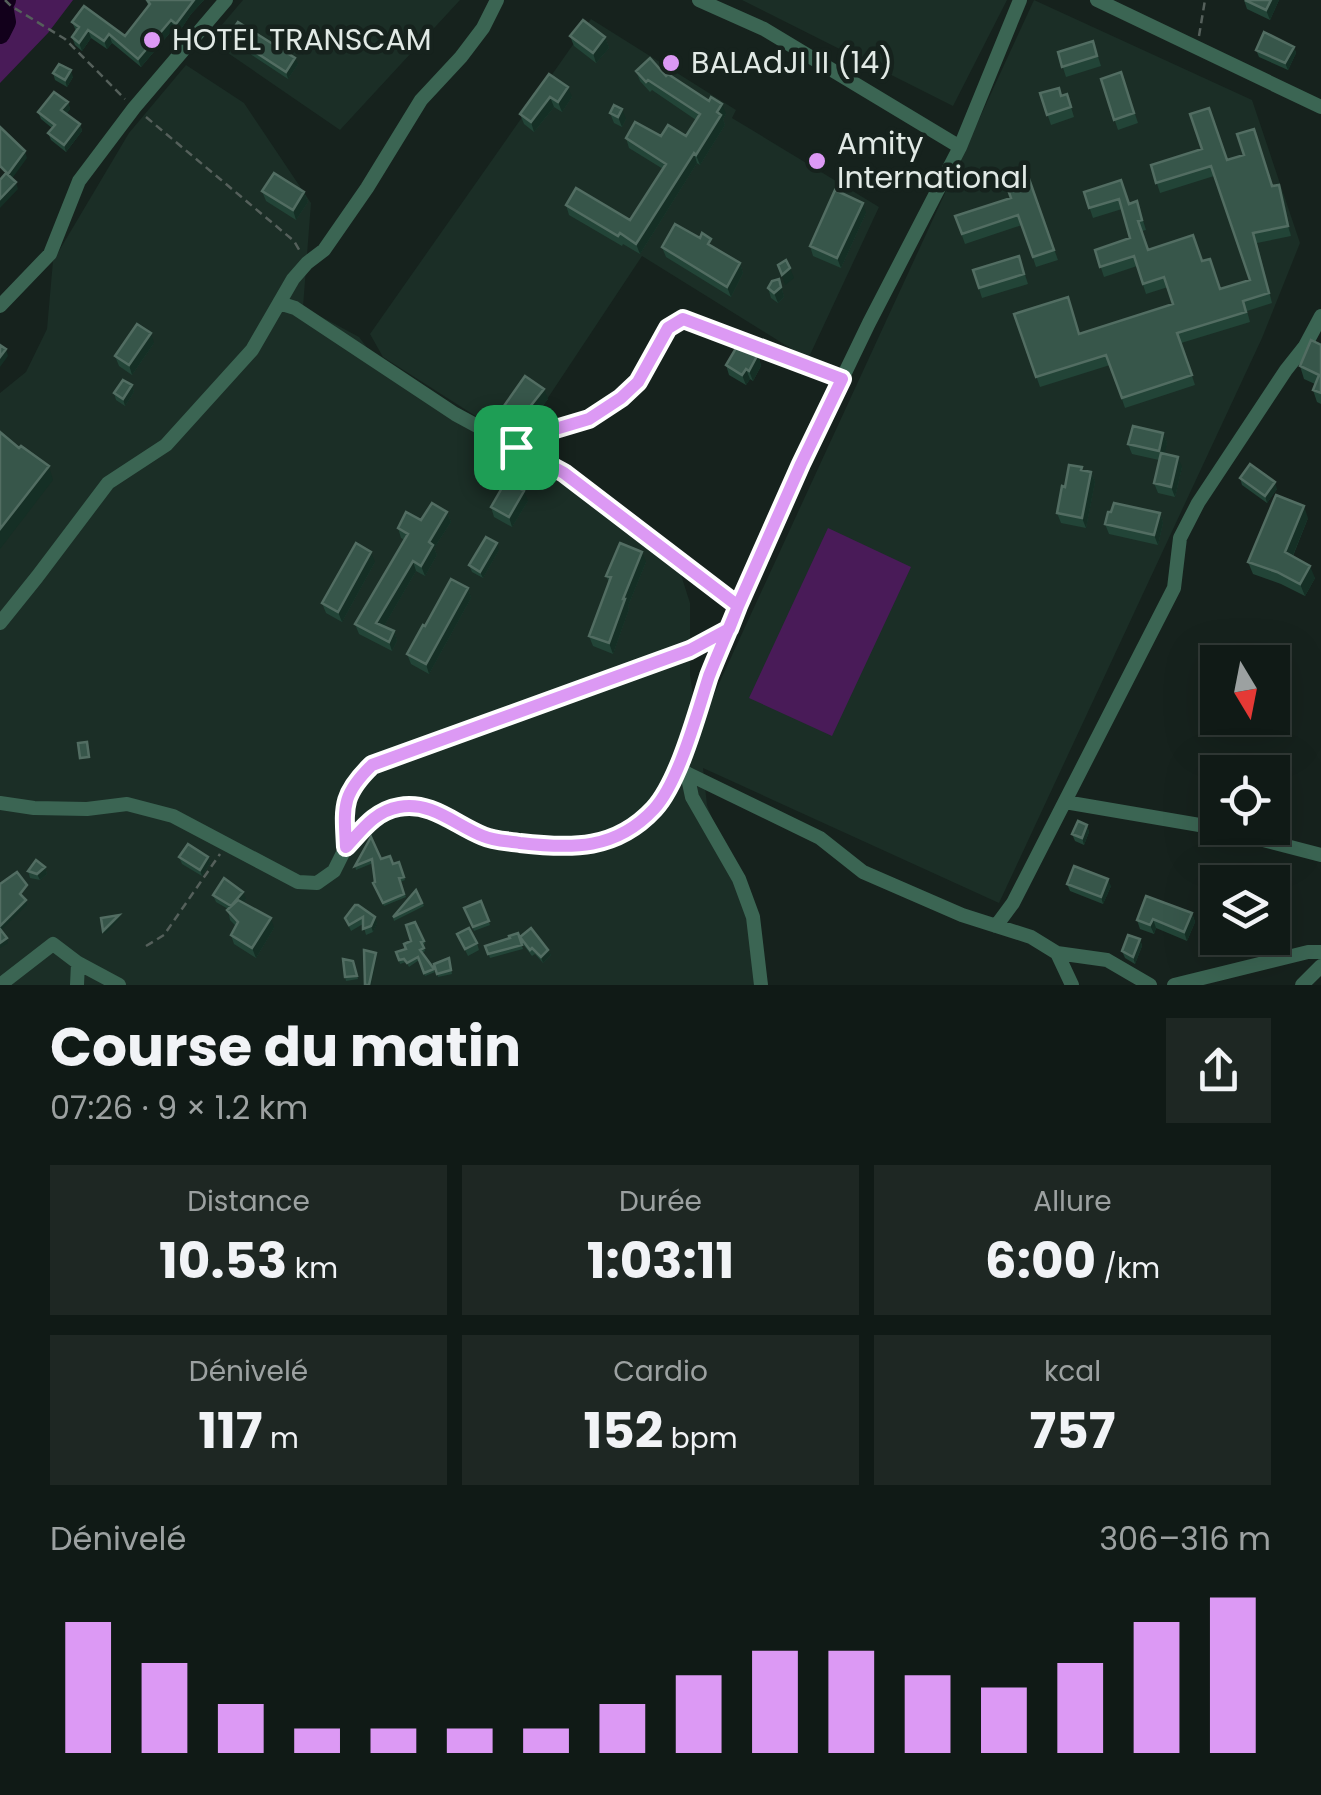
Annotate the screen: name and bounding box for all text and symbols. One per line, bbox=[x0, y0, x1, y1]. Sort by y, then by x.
place label: HOTEL TRANSCAM bbox=[172, 18, 432, 61]
marker: HOTEL TRANSCAM bbox=[141, 29, 163, 51]
place label: BALAdJI II (14) bbox=[691, 41, 893, 84]
marker: BALAdJI II (14) bbox=[660, 52, 682, 74]
place label: Amity International bbox=[837, 122, 1028, 199]
marker: Amity International bbox=[806, 150, 828, 172]
pin bbox=[474, 405, 559, 490]
icon: arrive bbox=[489, 420, 544, 475]
north arrow bbox=[1200, 645, 1290, 735]
map controls bbox=[1200, 645, 1290, 955]
button: locate bbox=[1200, 755, 1290, 845]
button: layers bbox=[1200, 865, 1290, 955]
text: Course du matin bbox=[50, 1008, 521, 1085]
button: share bbox=[1166, 1018, 1271, 1123]
text: 07:26 · 9 × 1.2 km bbox=[50, 1085, 308, 1130]
text: Distance bbox=[187, 1182, 310, 1221]
text: Durée bbox=[619, 1182, 702, 1221]
text: Allure bbox=[1033, 1182, 1112, 1221]
text: 10.53 bbox=[159, 1225, 287, 1296]
text: 1:03:11 bbox=[587, 1225, 734, 1296]
text: 6:00 bbox=[985, 1225, 1096, 1296]
text: km bbox=[287, 1249, 338, 1288]
text: /km bbox=[1096, 1249, 1160, 1288]
text: Dénivelé bbox=[189, 1352, 308, 1391]
text: Cardio bbox=[613, 1352, 708, 1391]
text: kcal bbox=[1044, 1352, 1101, 1391]
text: 117 bbox=[198, 1395, 263, 1466]
text: 152 bbox=[583, 1395, 663, 1466]
text: 757 bbox=[1030, 1395, 1116, 1466]
text: m bbox=[263, 1419, 299, 1458]
text: bpm bbox=[663, 1419, 738, 1458]
text: Dénivelé bbox=[50, 1516, 186, 1561]
text: 306–316 m bbox=[1099, 1516, 1271, 1561]

